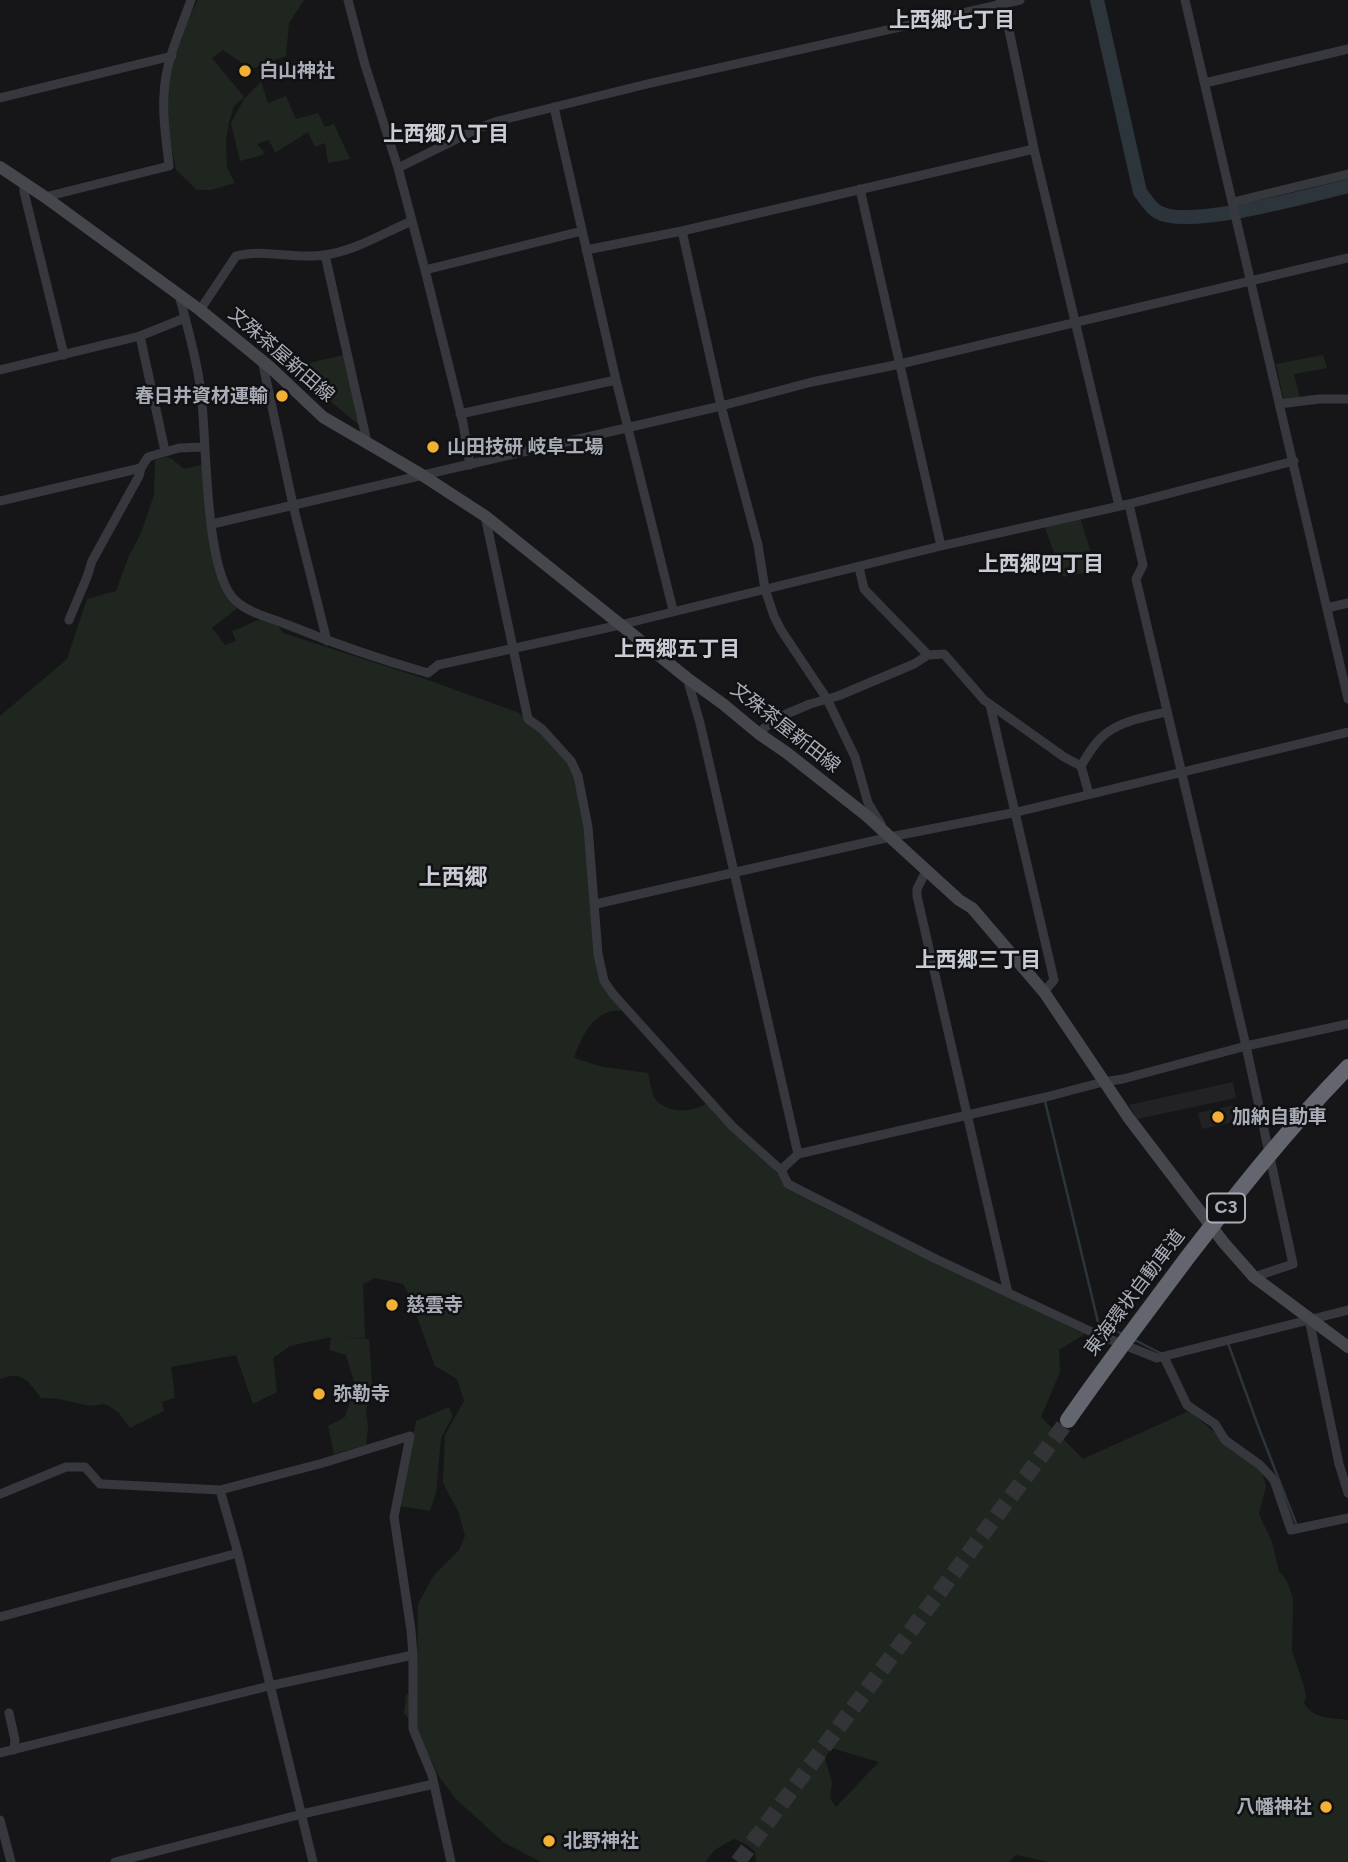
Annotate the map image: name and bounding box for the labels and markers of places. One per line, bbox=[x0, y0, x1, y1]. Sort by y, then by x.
place label: 白山神社 bbox=[259, 60, 335, 82]
marker: 白山神社 bbox=[237, 63, 253, 79]
place label: 春日井資材運輸 bbox=[135, 385, 268, 407]
marker: 春日井資材運輸 bbox=[274, 388, 290, 404]
place label: 山田技研 岐阜工場 bbox=[447, 436, 604, 458]
marker: 山田技研 岐阜工場 bbox=[425, 439, 441, 455]
place label: 加納自動車 bbox=[1232, 1106, 1327, 1128]
marker: 加納自動車 bbox=[1210, 1109, 1226, 1125]
place label: 慈雲寺 bbox=[406, 1294, 463, 1316]
marker: 慈雲寺 bbox=[384, 1297, 400, 1313]
place label: 弥勒寺 bbox=[333, 1383, 390, 1405]
marker: 弥勒寺 bbox=[311, 1386, 327, 1402]
place label: 八幡神社 bbox=[1236, 1796, 1312, 1818]
marker: 八幡神社 bbox=[1318, 1799, 1334, 1815]
place label: 北野神社 bbox=[563, 1830, 639, 1852]
marker: 北野神社 bbox=[541, 1833, 557, 1849]

